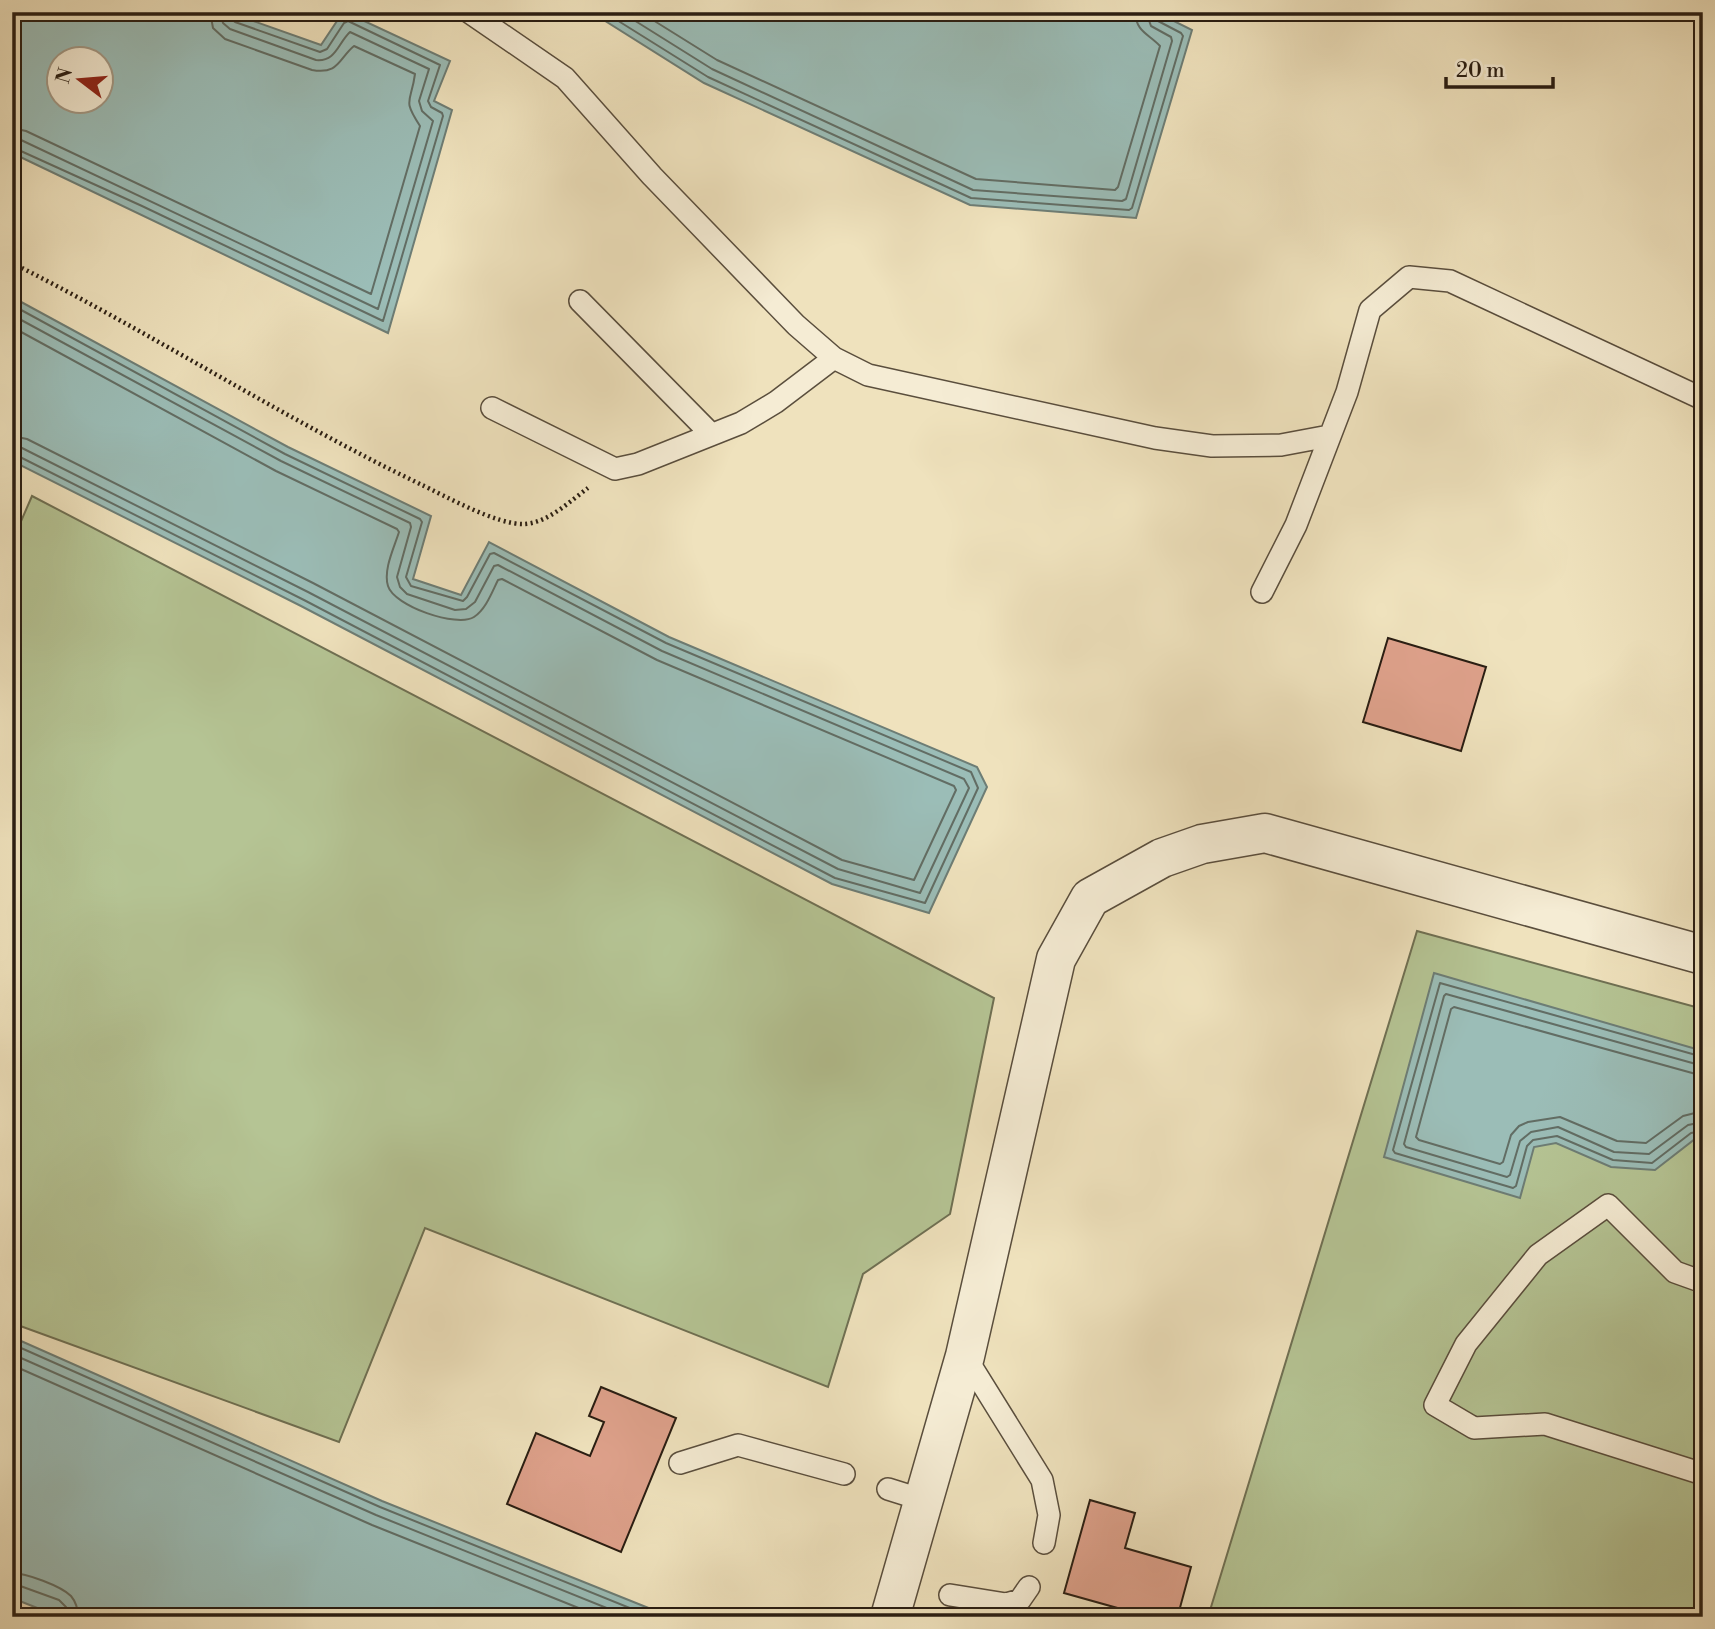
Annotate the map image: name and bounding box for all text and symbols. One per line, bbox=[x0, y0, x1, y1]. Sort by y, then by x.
north arrow bbox=[46, 46, 116, 116]
scale bar bbox=[1446, 46, 1552, 90]
text: 20 m bbox=[1456, 58, 1505, 84]
text: N bbox=[51, 65, 78, 86]

